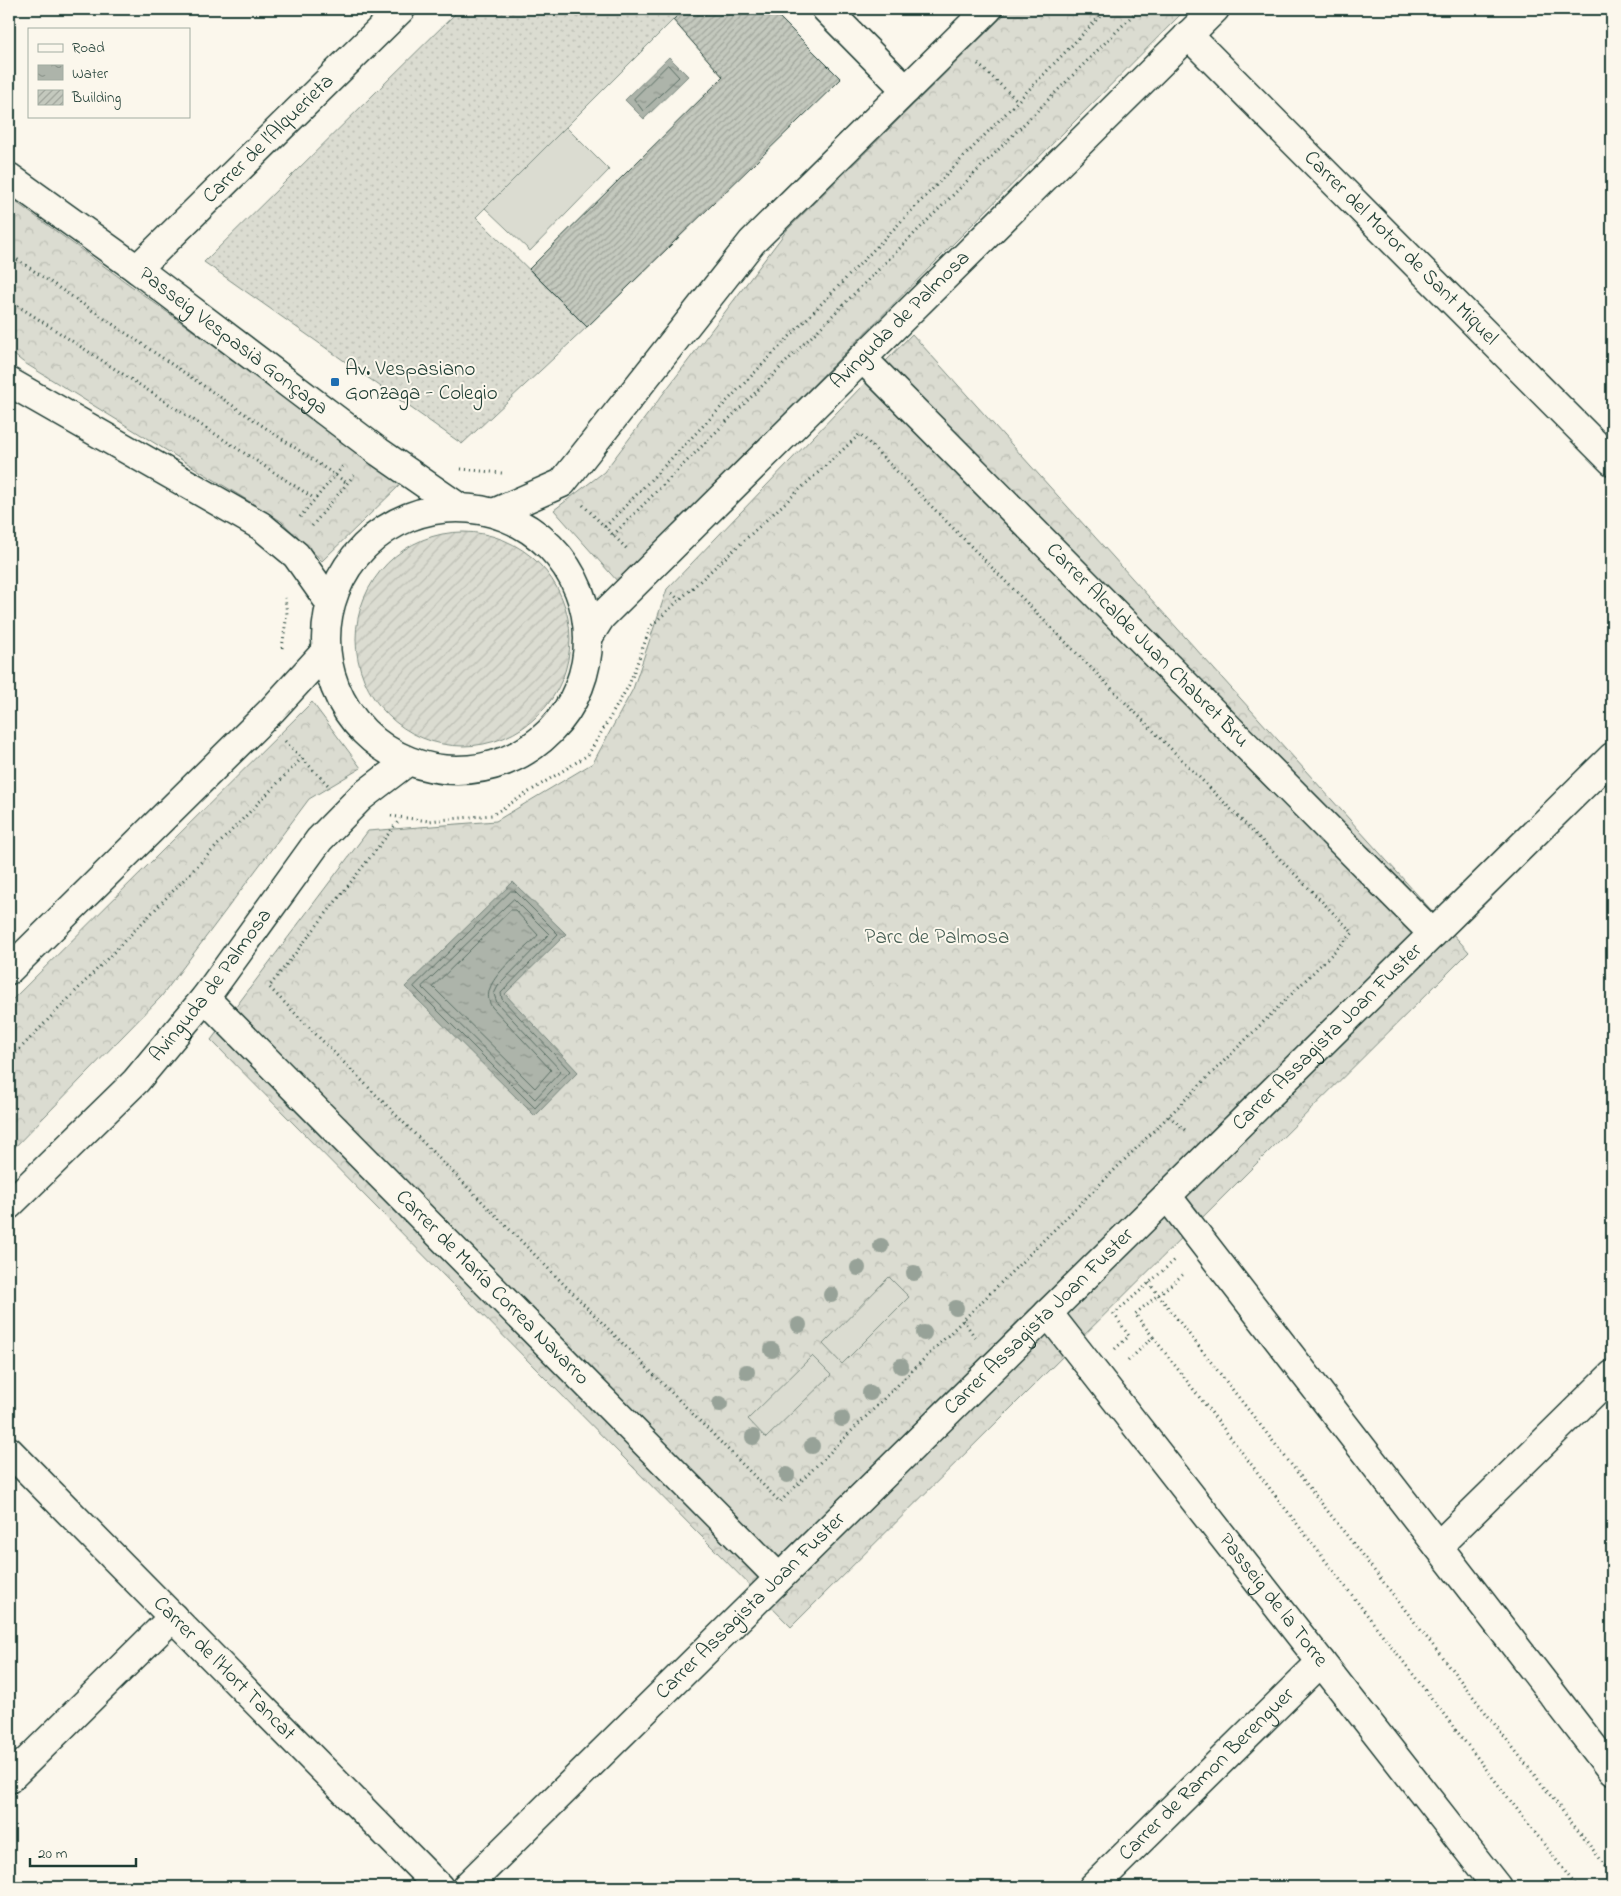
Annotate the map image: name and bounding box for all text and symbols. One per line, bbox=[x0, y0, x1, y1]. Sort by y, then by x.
legend bbox=[28, 28, 190, 118]
text: Road bbox=[72, 37, 105, 59]
text: Water bbox=[72, 63, 108, 85]
street label: Carrer de l’Alquerieta bbox=[196, 67, 341, 211]
text: Building bbox=[71, 87, 121, 110]
street label: Carrer del Motor de Sant Miquel bbox=[1296, 144, 1504, 353]
street label: Avinguda de Palmosa bbox=[824, 244, 977, 397]
street label: Passeig Vespasià Gonçaga bbox=[132, 260, 334, 423]
place label: Av. Vespasiano Gonzaga - Colegio bbox=[345, 355, 498, 411]
marker: Av. Vespasiano Gonzaga - Colegio bbox=[329, 376, 341, 388]
street label: Carrer Alcalde Juan Chabret Bru bbox=[1039, 536, 1256, 755]
street label: Avinguda de Palmosa bbox=[143, 903, 280, 1069]
park label: Parc de Palmosa bbox=[865, 923, 1009, 953]
street label: Carrer Assagista Joan Fuster bbox=[1226, 936, 1430, 1138]
street label: Carrer de María Correa Navarro bbox=[388, 1183, 596, 1393]
street label: Carrer Assagista Joan Fuster bbox=[937, 1221, 1141, 1422]
street label: Carrer Assagista Joan Fuster bbox=[649, 1505, 853, 1707]
street label: Passeig de la Torre bbox=[1211, 1527, 1335, 1674]
street label: Carrer de l'Hort Tancat bbox=[146, 1590, 302, 1748]
street label: Carrer de Ramon Berenguer bbox=[1112, 1681, 1302, 1868]
scale bar bbox=[30, 1836, 136, 1868]
text: 20 m bbox=[38, 1843, 68, 1865]

